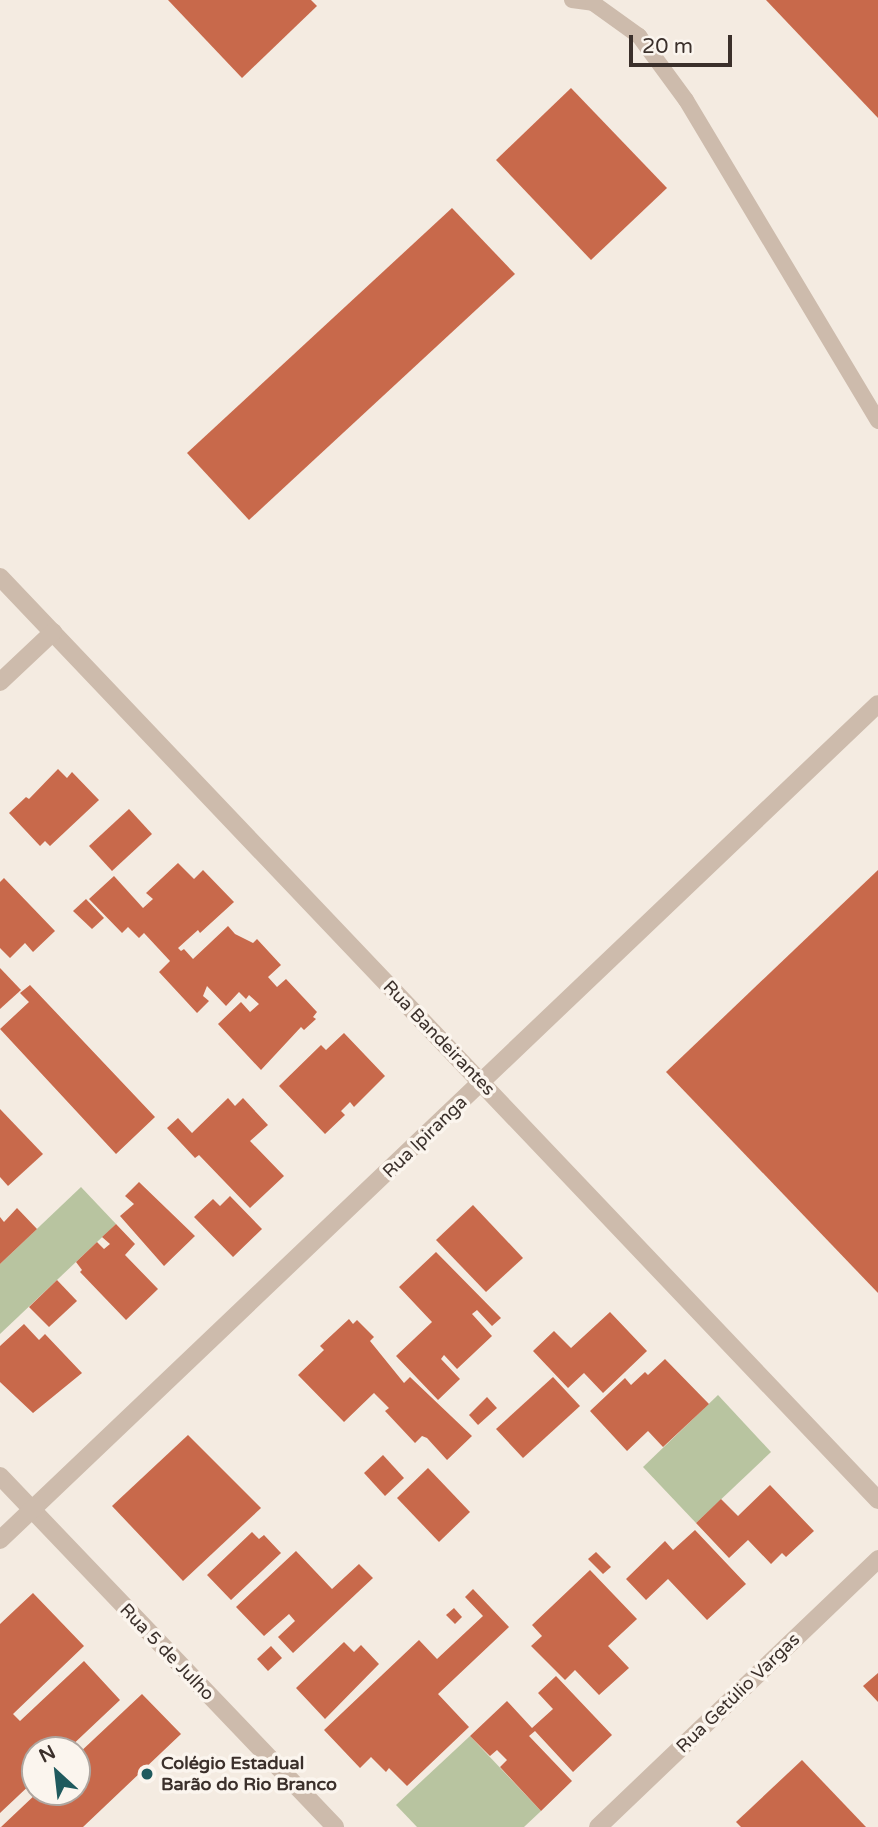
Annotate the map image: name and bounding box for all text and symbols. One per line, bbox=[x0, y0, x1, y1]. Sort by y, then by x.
scale bar bbox=[633, 21, 736, 65]
text: 20 m bbox=[642, 34, 693, 59]
street label: Rua Bandeirantes bbox=[379, 976, 499, 1100]
street label: Rua Ipiranga bbox=[378, 1091, 472, 1183]
street label: Rua 5 de Julho bbox=[115, 1599, 219, 1705]
street label: Rua Getúlio Vargas bbox=[672, 1629, 804, 1757]
north arrow bbox=[21, 1736, 91, 1806]
text: N bbox=[36, 1741, 59, 1767]
place label: Colégio Estadual Barão do Rio Branco bbox=[161, 1753, 337, 1796]
marker: Colégio Estadual Barão do Rio Branco bbox=[139, 1766, 155, 1782]

